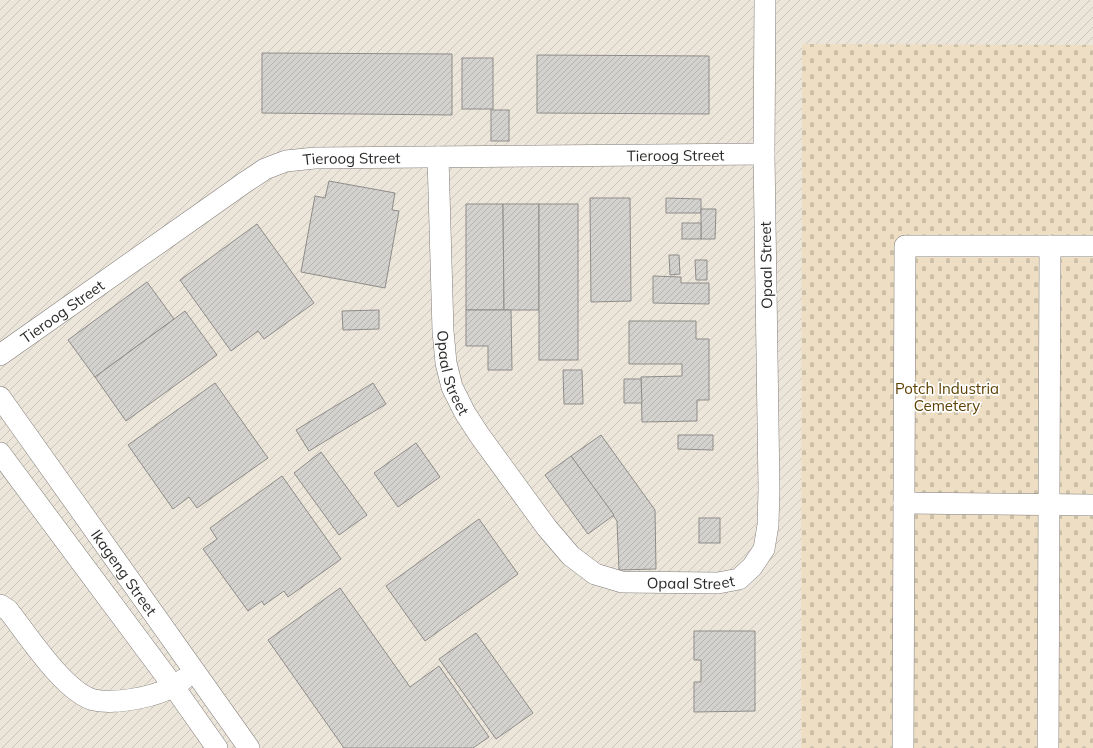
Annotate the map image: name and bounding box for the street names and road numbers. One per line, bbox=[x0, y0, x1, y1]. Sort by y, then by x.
street label: Tieroog Street bbox=[627, 145, 725, 165]
street label: Tieroog Street bbox=[302, 148, 401, 169]
street label: Opaal Street bbox=[756, 221, 776, 309]
street label: Tieroog Street bbox=[17, 275, 108, 347]
street label: Opaal Street bbox=[433, 329, 474, 418]
street label: Ikageng Street bbox=[87, 526, 161, 619]
street label: Opaal Street bbox=[647, 571, 736, 593]

